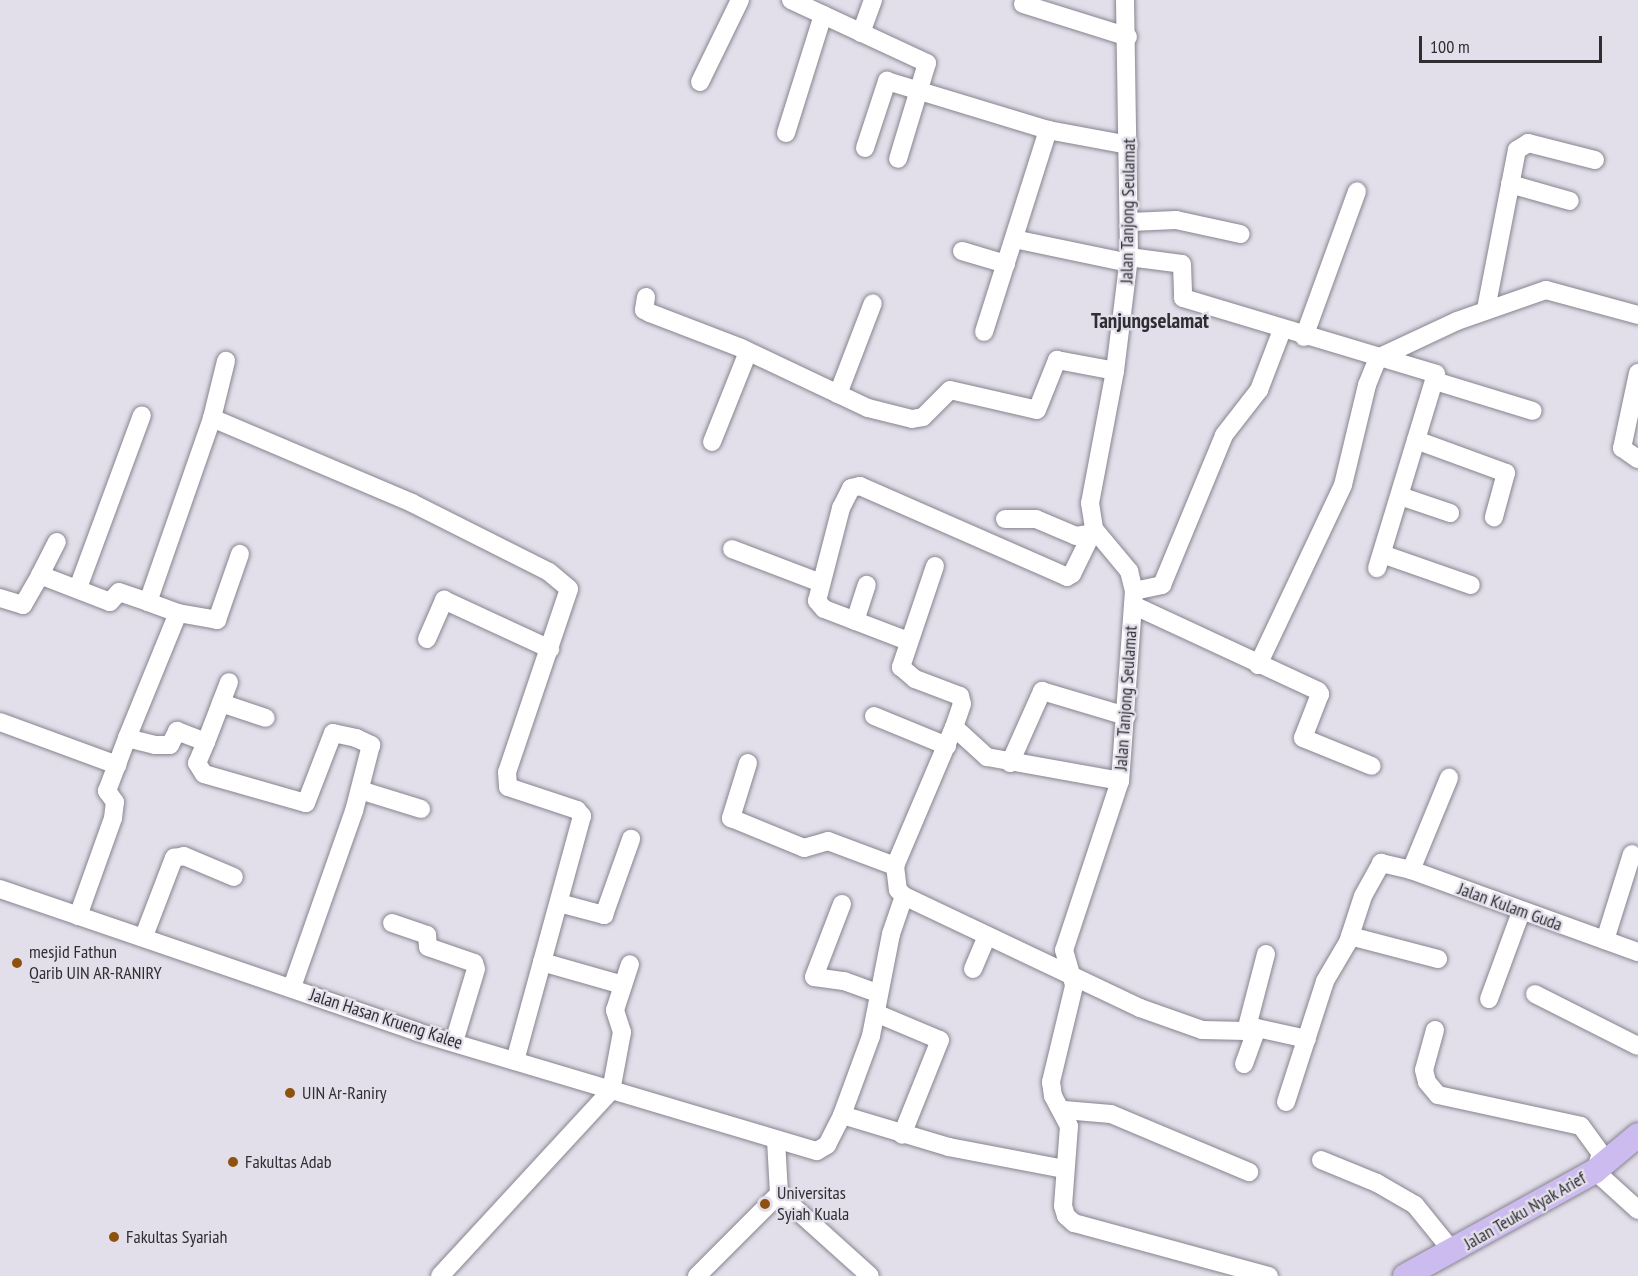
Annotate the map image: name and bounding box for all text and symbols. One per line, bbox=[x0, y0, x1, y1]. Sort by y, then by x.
scale bar bbox=[1422, 24, 1605, 62]
text: 100 m bbox=[1430, 35, 1470, 58]
street label: Jalan Tanjong Seulamat bbox=[1116, 138, 1140, 284]
district label: Tanjungselamat bbox=[1091, 308, 1209, 334]
street label: Jalan Tanjong Seulamat bbox=[1110, 625, 1142, 771]
street label: Jalan Kulam Guda bbox=[1455, 878, 1565, 936]
place label: mesjid Fathun Qarib UIN AR-RANIRY bbox=[29, 942, 162, 984]
marker: mesjid Fathun Qarib UIN AR-RANIRY bbox=[10, 956, 24, 970]
street label: Jalan Hasan Krueng Kalee bbox=[307, 984, 465, 1054]
place label: UIN Ar-Raniry bbox=[302, 1082, 387, 1104]
marker: UIN Ar-Raniry bbox=[283, 1086, 297, 1100]
place label: Fakultas Adab bbox=[245, 1151, 332, 1173]
marker: Fakultas Adab bbox=[226, 1155, 240, 1169]
street label: Jalan Teuku Nyak Arief bbox=[1460, 1167, 1590, 1255]
place label: Universitas Syiah Kuala bbox=[777, 1183, 849, 1226]
marker: Universitas Syiah Kuala bbox=[758, 1197, 772, 1211]
place label: Fakultas Syariah bbox=[126, 1226, 227, 1248]
marker: Fakultas Syariah bbox=[107, 1230, 121, 1244]

